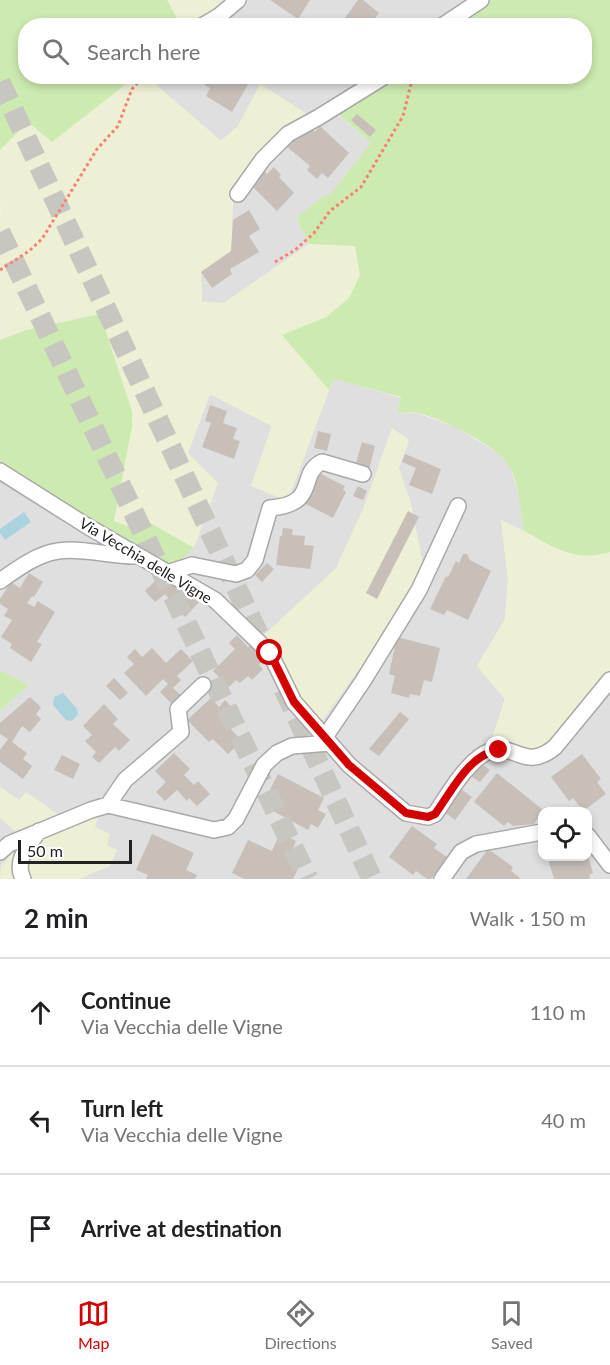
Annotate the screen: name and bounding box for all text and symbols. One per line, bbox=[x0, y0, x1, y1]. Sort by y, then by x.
search box bbox=[18, 18, 592, 84]
icon: search bbox=[39, 35, 72, 68]
text: Search here bbox=[87, 38, 200, 65]
street label: Via Vecchia delle Vigne bbox=[76, 513, 216, 607]
route start bbox=[256, 639, 282, 665]
route end bbox=[485, 736, 511, 762]
map controls bbox=[538, 807, 592, 861]
button: locate bbox=[538, 807, 592, 861]
scale bar bbox=[18, 837, 132, 864]
text: 50 m bbox=[27, 841, 63, 860]
text: 2 min bbox=[24, 902, 88, 934]
text: Walk · 150 m bbox=[470, 906, 586, 930]
text: Continue bbox=[81, 987, 171, 1014]
icon: ahead bbox=[24, 996, 57, 1029]
text: 110 m bbox=[530, 1000, 586, 1024]
text: Via Vecchia delle Vigne bbox=[81, 1014, 283, 1038]
text: Turn left bbox=[81, 1095, 163, 1122]
icon: left bbox=[24, 1104, 57, 1137]
text: 40 m bbox=[541, 1108, 586, 1132]
text: Via Vecchia delle Vigne bbox=[81, 1122, 283, 1146]
icon: arrive bbox=[24, 1212, 57, 1245]
text: Arrive at destination bbox=[81, 1215, 282, 1242]
tab: Map bbox=[77, 1297, 110, 1352]
tab: Directions bbox=[264, 1297, 337, 1352]
tab: Saved bbox=[491, 1297, 533, 1352]

